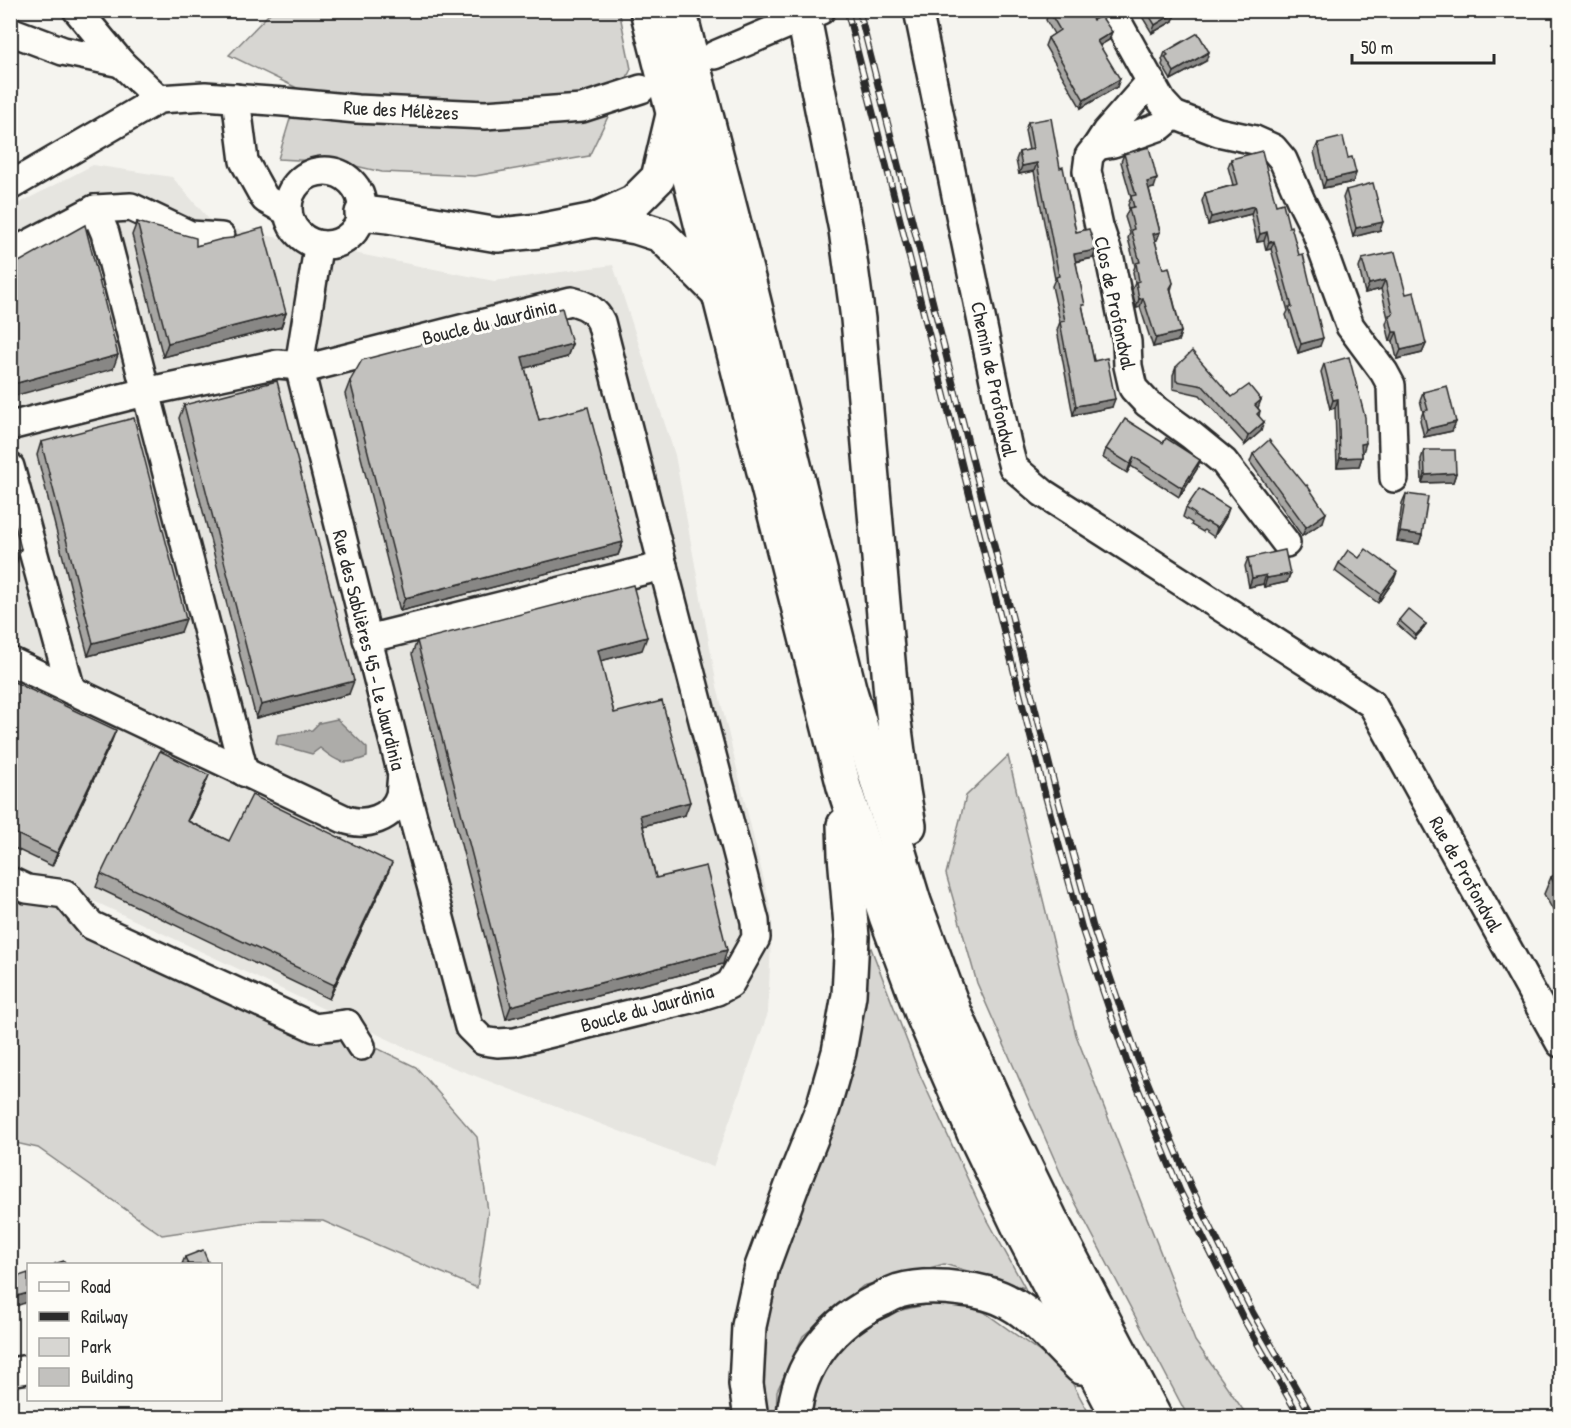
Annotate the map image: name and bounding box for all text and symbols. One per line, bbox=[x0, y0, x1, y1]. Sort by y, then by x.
scale bar bbox=[1352, 27, 1494, 65]
text: 50 m bbox=[1361, 35, 1393, 60]
street label: Rue des Mélèzes bbox=[343, 93, 459, 126]
street label: Clos de Profondval bbox=[1088, 234, 1143, 373]
street label: Boucle du Jaurdinia bbox=[419, 292, 559, 351]
street label: Chemin de Profondval bbox=[965, 299, 1024, 460]
street label: Rue des Sablières 45 - Le Jaurdinia bbox=[327, 527, 412, 773]
street label: Rue de Profondval bbox=[1423, 811, 1510, 937]
street label: Boucle du Jaurdinia bbox=[577, 977, 717, 1038]
legend bbox=[27, 1263, 222, 1401]
text: Road bbox=[81, 1274, 111, 1299]
text: Railway bbox=[81, 1304, 128, 1329]
text: Park bbox=[81, 1334, 112, 1359]
text: Building bbox=[81, 1364, 133, 1389]

